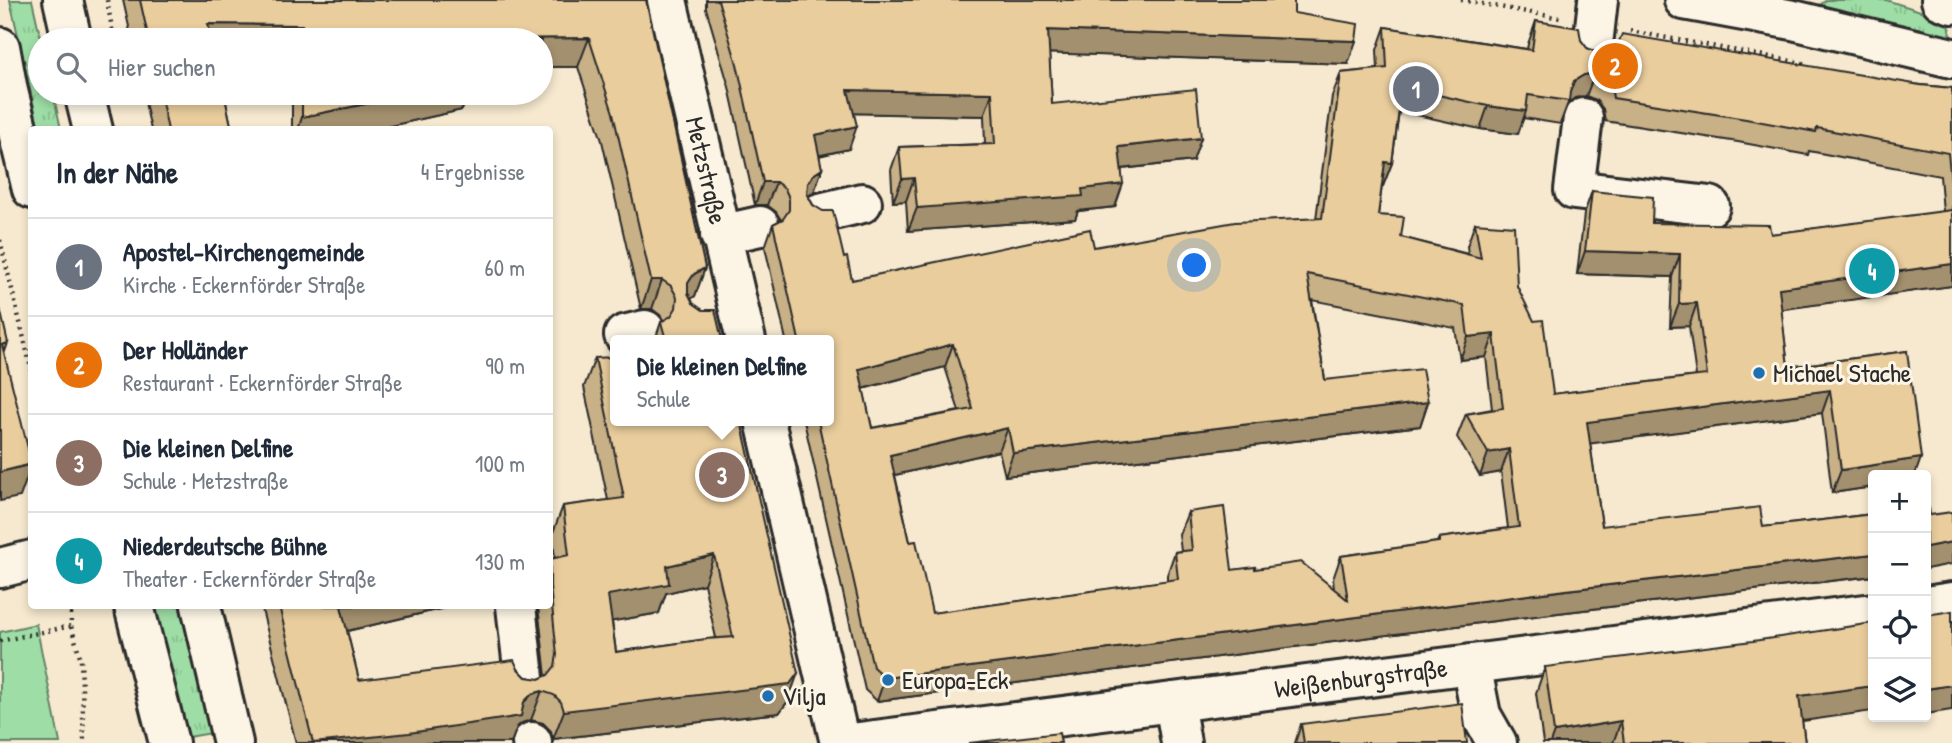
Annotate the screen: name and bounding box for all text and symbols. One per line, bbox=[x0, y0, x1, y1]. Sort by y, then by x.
search box bbox=[28, 28, 553, 105]
pin: 2 bbox=[1592, 40, 1638, 92]
icon: search bbox=[52, 48, 90, 86]
text: Hier suchen bbox=[108, 49, 216, 84]
pin: 1 bbox=[1393, 63, 1439, 115]
street label: Metzstraße bbox=[678, 113, 737, 228]
text: In der Nähe bbox=[56, 152, 178, 192]
text: 4 Ergebnisse bbox=[421, 156, 525, 187]
text: Apostel-Kirchengemeinde bbox=[123, 234, 365, 269]
pin: 4 bbox=[1849, 245, 1895, 297]
your location bbox=[1177, 248, 1211, 282]
text: 1 bbox=[75, 252, 83, 283]
text: 60 m bbox=[485, 252, 525, 283]
text: Kirche · Eckernförder Straße bbox=[123, 269, 365, 300]
text: Der Holländer bbox=[123, 332, 248, 367]
popup bbox=[610, 335, 834, 426]
text: Die kleinen Delfine bbox=[637, 348, 807, 383]
text: 2 bbox=[74, 350, 84, 381]
text: 90 m bbox=[485, 350, 525, 381]
place label: Michael Stache bbox=[1773, 355, 1911, 390]
marker: Michael Stache bbox=[1751, 365, 1767, 381]
text: Restaurant · Eckernförder Straße bbox=[123, 367, 402, 398]
text: Schule bbox=[637, 383, 690, 414]
text: Die kleinen Delfine bbox=[123, 430, 293, 465]
text: 3 bbox=[74, 448, 84, 479]
text: 100 m bbox=[475, 448, 525, 479]
pin: 3 bbox=[699, 449, 745, 501]
text: Schule · Metzstraße bbox=[123, 465, 288, 496]
map controls bbox=[1868, 470, 1931, 722]
button: + bbox=[1868, 470, 1931, 533]
text: Niederdeutsche Bühne bbox=[123, 528, 327, 563]
button: − bbox=[1868, 533, 1931, 596]
text: 4 bbox=[75, 546, 83, 577]
text: 130 m bbox=[475, 546, 525, 577]
text: Theater · Eckernförder Straße bbox=[123, 563, 376, 594]
button: locate bbox=[1868, 596, 1931, 659]
street label: Weißenburgstraße bbox=[1272, 649, 1449, 706]
button: layers bbox=[1868, 659, 1931, 722]
place label: Europa-Eck bbox=[902, 662, 1009, 697]
marker: Europa-Eck bbox=[880, 672, 896, 688]
place label: Vilja bbox=[782, 678, 826, 713]
marker: Vilja bbox=[760, 688, 776, 704]

